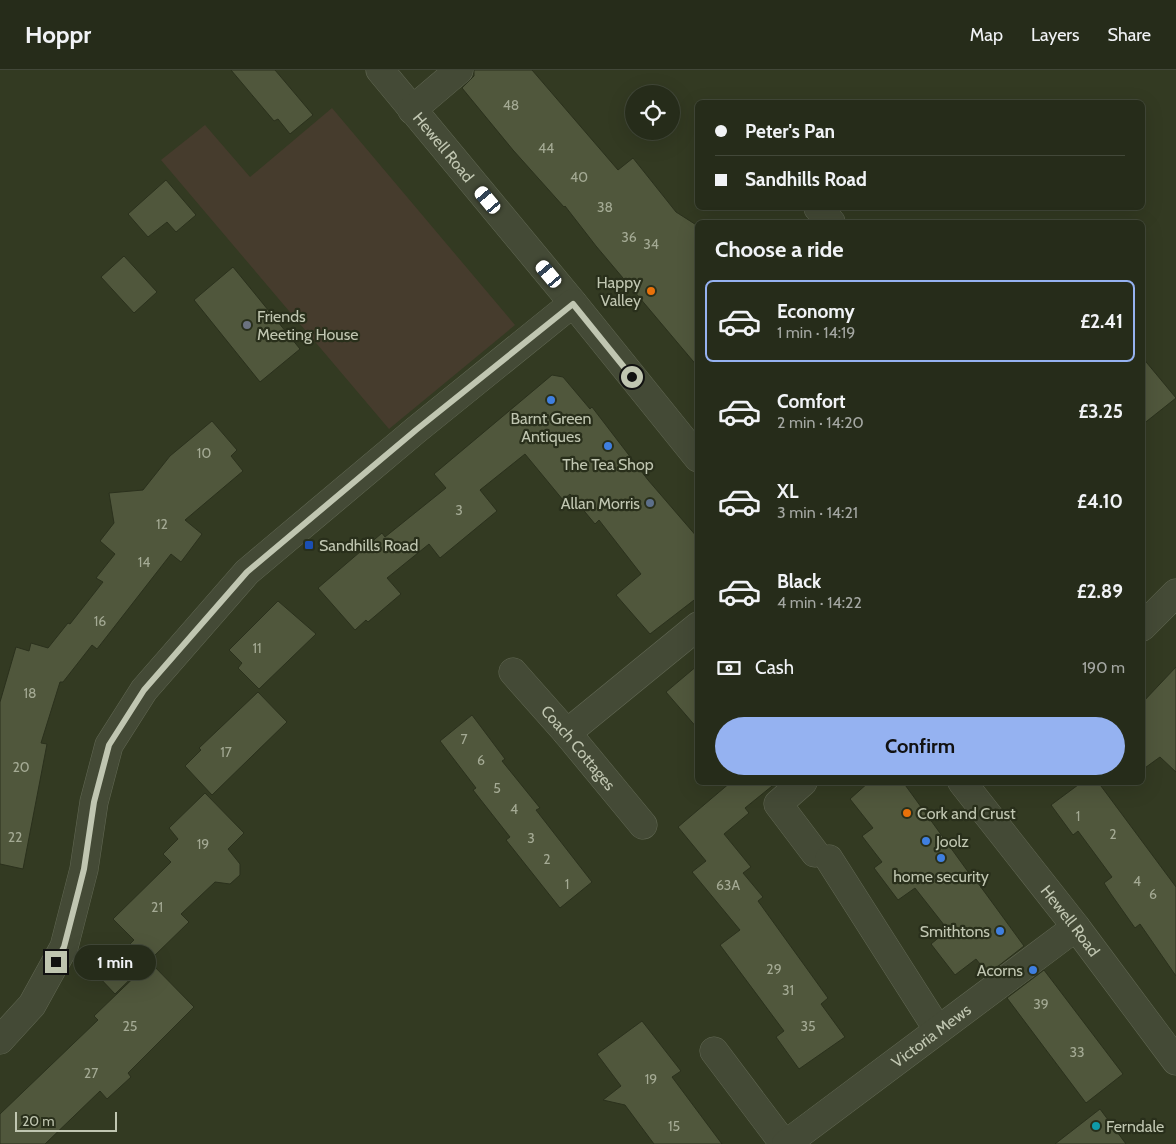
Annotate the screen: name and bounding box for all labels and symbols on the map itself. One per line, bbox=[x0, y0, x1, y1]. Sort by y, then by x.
house number: 48 bbox=[503, 96, 519, 114]
street label: Hewell Road bbox=[409, 108, 478, 186]
house number: 44 bbox=[538, 139, 554, 157]
house number: 40 bbox=[570, 168, 588, 186]
car bbox=[472, 184, 503, 216]
house number: 38 bbox=[597, 198, 613, 216]
house number: 36 bbox=[621, 228, 637, 246]
house number: 34 bbox=[643, 235, 659, 253]
car bbox=[533, 258, 564, 290]
place label: Happy Valley bbox=[596, 273, 641, 310]
marker: Happy Valley bbox=[645, 285, 657, 297]
place label: Friends Meeting House bbox=[257, 307, 359, 344]
marker: Friends Meeting House bbox=[241, 319, 253, 331]
route start bbox=[621, 366, 643, 388]
marker: Barnt Green Antiques bbox=[545, 394, 557, 406]
place label: Barnt Green Antiques bbox=[511, 409, 592, 446]
marker: The Tea Shop bbox=[602, 440, 614, 452]
house number: 10 bbox=[197, 444, 211, 462]
place label: The Tea Shop bbox=[562, 455, 654, 474]
place label: Allan Morris bbox=[561, 494, 640, 513]
marker: Allan Morris bbox=[644, 497, 656, 509]
house number: 3 bbox=[455, 501, 463, 519]
house number: 12 bbox=[156, 515, 168, 533]
place label: Sandhills Road bbox=[319, 536, 418, 555]
marker: Sandhills Road bbox=[303, 539, 315, 551]
house number: 14 bbox=[138, 553, 150, 571]
house number: 16 bbox=[94, 612, 106, 630]
house number: 11 bbox=[252, 639, 262, 657]
house number: 18 bbox=[23, 684, 37, 702]
street label: Coach Cottages bbox=[537, 701, 620, 794]
house number: 7 bbox=[460, 730, 468, 748]
house number: 17 bbox=[220, 743, 232, 761]
house number: 6 bbox=[477, 751, 485, 769]
house number: 20 bbox=[12, 758, 30, 776]
house number: 5 bbox=[493, 779, 501, 797]
house number: 4 bbox=[510, 800, 518, 818]
place label: Cork and Crust bbox=[917, 804, 1016, 823]
marker: Cork and Crust bbox=[901, 807, 913, 819]
house number: 1 bbox=[1076, 807, 1080, 825]
house number: 2 bbox=[1109, 825, 1117, 843]
house number: 22 bbox=[8, 828, 22, 846]
house number: 3 bbox=[527, 829, 535, 847]
place label: Joolz bbox=[935, 832, 969, 851]
house number: 19 bbox=[197, 835, 209, 853]
marker: Joolz bbox=[920, 835, 932, 847]
house number: 2 bbox=[543, 850, 551, 868]
marker: home security bbox=[935, 852, 947, 864]
place label: home security bbox=[893, 867, 989, 886]
house number: 4 bbox=[1133, 872, 1141, 890]
house number: 1 bbox=[565, 875, 569, 893]
house number: 63A bbox=[716, 876, 740, 894]
street label: Hewell Road bbox=[1037, 881, 1104, 960]
house number: 6 bbox=[1149, 885, 1157, 903]
house number: 21 bbox=[151, 898, 163, 916]
place label: Smithtons bbox=[920, 922, 990, 941]
marker: Smithtons bbox=[994, 925, 1006, 937]
callout: 1 min bbox=[74, 944, 156, 980]
route end bbox=[45, 951, 67, 973]
house number: 29 bbox=[766, 960, 782, 978]
place label: Acorns bbox=[977, 961, 1023, 980]
marker: Acorns bbox=[1027, 964, 1039, 976]
house number: 31 bbox=[782, 981, 794, 999]
house number: 39 bbox=[1033, 995, 1049, 1013]
street label: Victoria Mews bbox=[887, 999, 975, 1071]
house number: 25 bbox=[123, 1017, 137, 1035]
house number: 35 bbox=[800, 1017, 816, 1035]
house number: 33 bbox=[1069, 1043, 1085, 1061]
house number: 27 bbox=[84, 1064, 98, 1082]
house number: 19 bbox=[645, 1070, 657, 1088]
scale bar bbox=[15, 1109, 118, 1132]
house number: 15 bbox=[668, 1117, 680, 1135]
place label: Ferndale bbox=[1106, 1117, 1164, 1136]
marker: Ferndale bbox=[1090, 1120, 1102, 1132]

